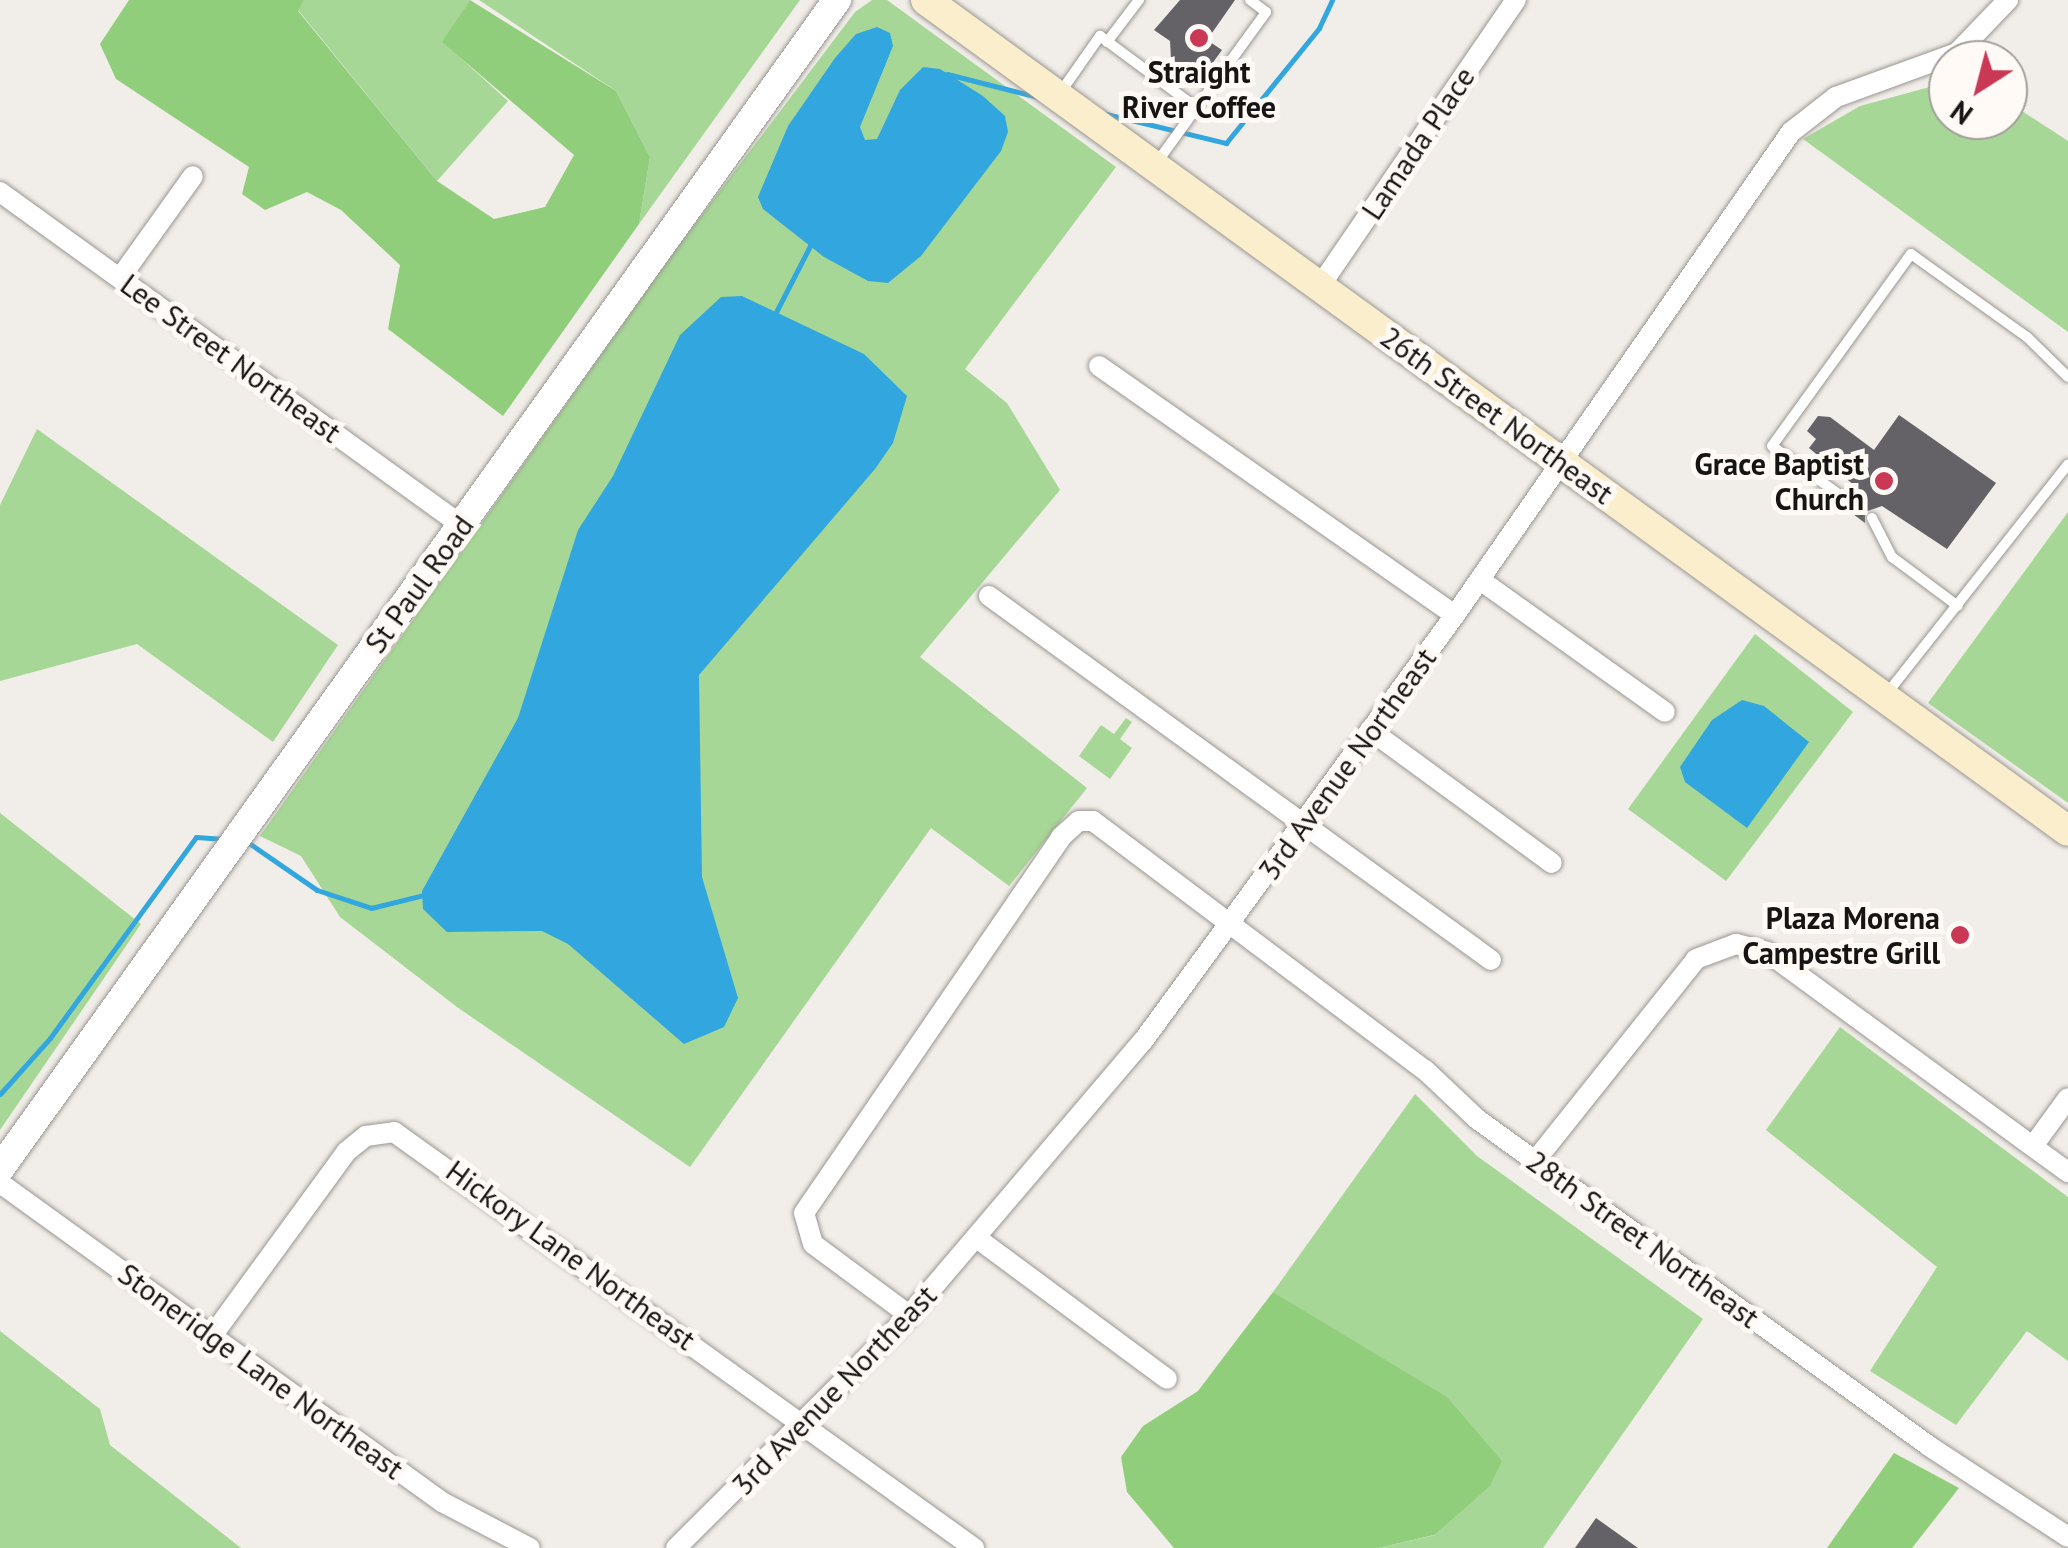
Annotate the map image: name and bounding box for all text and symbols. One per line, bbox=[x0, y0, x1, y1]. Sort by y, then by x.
marker: Straight River Coffee bbox=[1188, 27, 1210, 49]
north arrow bbox=[1928, 40, 2028, 140]
place label: Straight River Coffee bbox=[1122, 54, 1276, 124]
street label: Lamada Place bbox=[1354, 60, 1482, 226]
text: N bbox=[1943, 93, 1980, 133]
street label: Lee Street Northeast bbox=[114, 266, 348, 450]
street label: 26th Street Northeast bbox=[1374, 319, 1620, 511]
place label: Grace Baptist Church bbox=[1695, 446, 1864, 516]
marker: Grace Baptist Church bbox=[1873, 470, 1895, 492]
street label: St Paul Road bbox=[357, 508, 481, 660]
street label: 3rd Avenue Northeast bbox=[1250, 640, 1444, 888]
place label: Plaza Morena Campestre Grill bbox=[1742, 900, 1940, 970]
marker: Plaza Morena Campestre Grill bbox=[1949, 924, 1971, 946]
street label: 28th Street Northeast bbox=[1520, 1143, 1766, 1335]
street label: Hickory Lane Northeast bbox=[439, 1152, 703, 1358]
street label: Stoneridge Lane Northeast bbox=[111, 1255, 411, 1487]
street label: 3rd Avenue Northeast bbox=[724, 1277, 944, 1503]

